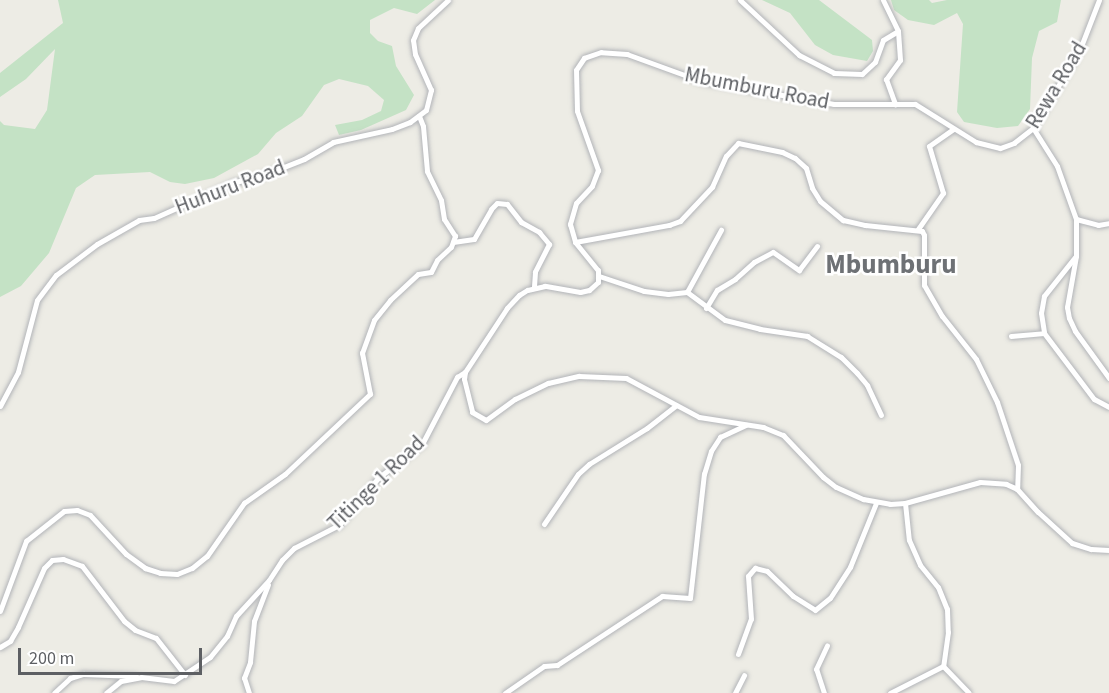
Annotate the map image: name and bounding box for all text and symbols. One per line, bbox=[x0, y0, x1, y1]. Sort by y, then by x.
street label: Rewa Road bbox=[1020, 37, 1092, 133]
street label: Mbumburu Road bbox=[683, 62, 831, 114]
street label: Huhuru Road bbox=[171, 154, 289, 220]
district label: Mbumburu bbox=[825, 249, 957, 281]
street label: Titinge 1 Road bbox=[322, 431, 430, 535]
scale bar bbox=[21, 636, 206, 674]
text: 200 m bbox=[29, 646, 74, 671]

